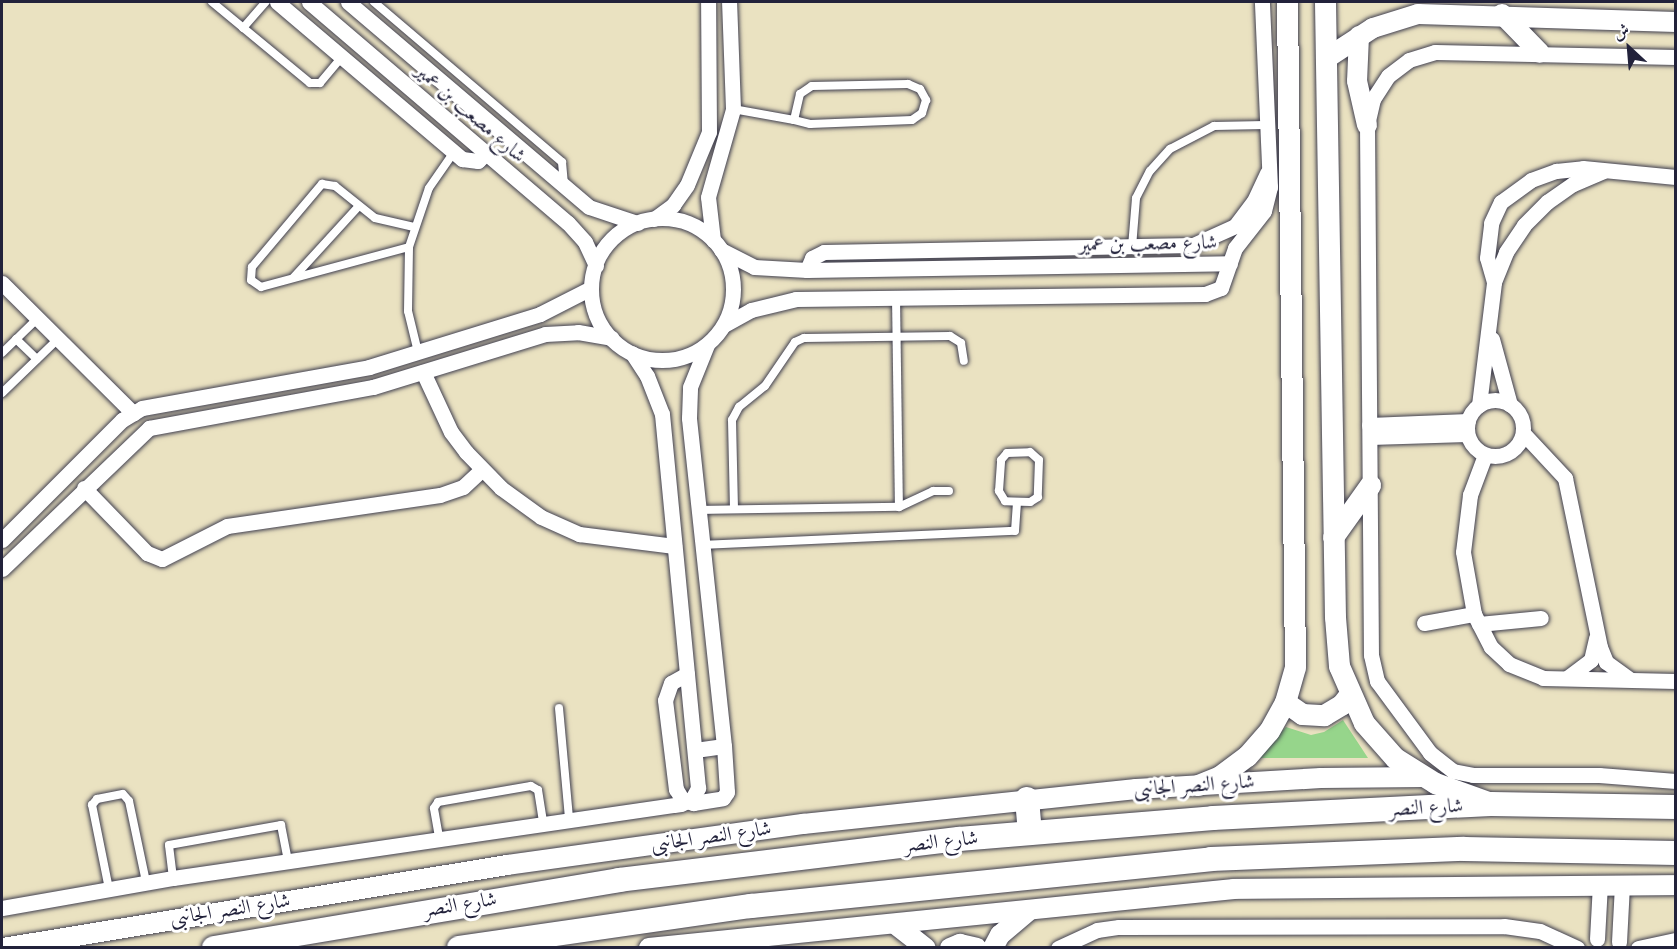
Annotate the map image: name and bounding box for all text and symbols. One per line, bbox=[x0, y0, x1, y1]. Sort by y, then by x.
north arrow bbox=[1599, 18, 1659, 78]
text: ش bbox=[1609, 18, 1633, 45]
street label: شارع مصعب بن عمير bbox=[411, 59, 531, 167]
street label: شارع مصعب بن عمير bbox=[1079, 230, 1217, 256]
street label: شارع النصر الجانبى bbox=[1133, 769, 1255, 801]
street label: شارع النصر bbox=[1388, 793, 1464, 821]
street label: شارع النصر الجانبى bbox=[649, 816, 773, 856]
street label: شارع النصر bbox=[903, 825, 979, 857]
street label: شارع النصر bbox=[422, 886, 498, 922]
street label: شارع النصر الجانبى bbox=[168, 888, 292, 930]

